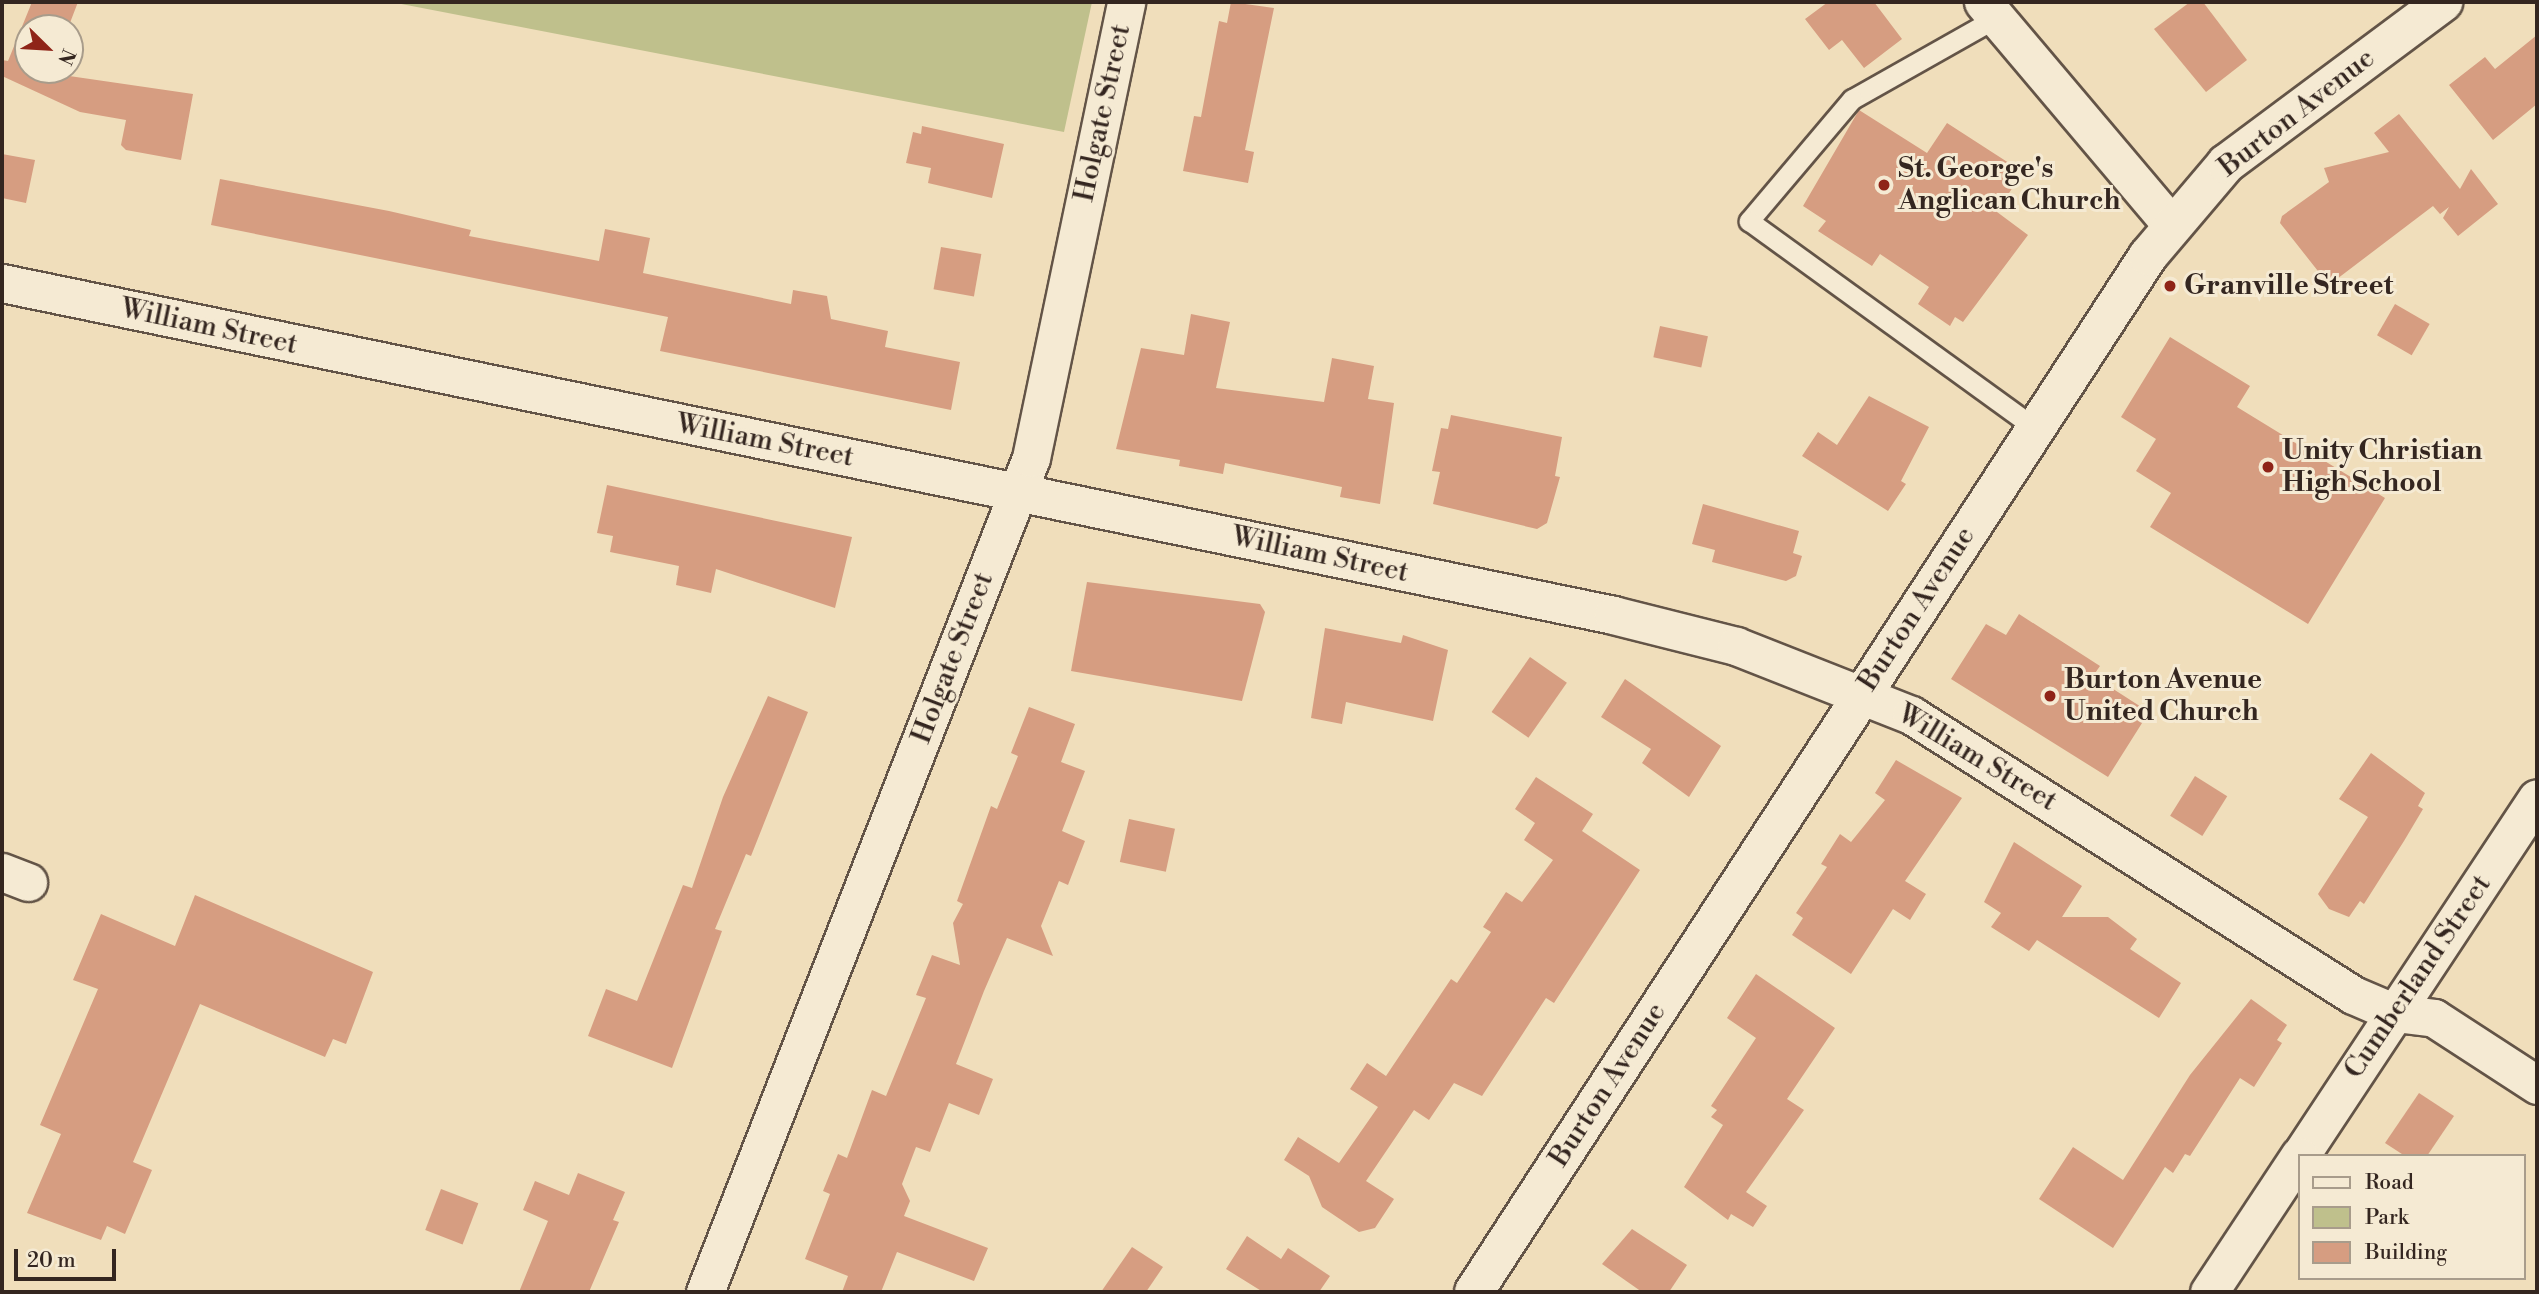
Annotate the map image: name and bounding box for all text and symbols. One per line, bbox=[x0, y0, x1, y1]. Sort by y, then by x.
north arrow bbox=[14, 14, 84, 84]
street label: Holgate Street bbox=[1068, 21, 1138, 205]
street label: Burton Avenue bbox=[2212, 42, 2382, 184]
text: N bbox=[52, 45, 80, 68]
place label: St. George's Anglican Church bbox=[1898, 152, 2121, 218]
marker: St. George's Anglican Church bbox=[1876, 177, 1892, 193]
place label: Granville Street bbox=[2184, 269, 2393, 303]
marker: Granville Street bbox=[2162, 278, 2178, 294]
street label: William Street bbox=[117, 292, 301, 362]
street label: William Street bbox=[673, 407, 857, 475]
place label: Unity Christian High School bbox=[2282, 434, 2483, 500]
marker: Unity Christian High School bbox=[2260, 459, 2276, 475]
street label: William Street bbox=[1228, 520, 1412, 590]
street label: Burton Avenue bbox=[1852, 521, 1982, 697]
street label: Holgate Street bbox=[905, 568, 1001, 748]
place label: Burton Avenue United Church bbox=[2064, 663, 2262, 729]
marker: Burton Avenue United Church bbox=[2042, 688, 2058, 704]
street label: William Street bbox=[1891, 697, 2063, 819]
street label: Cumberland Street bbox=[2337, 869, 2499, 1085]
street label: Burton Avenue bbox=[1543, 997, 1673, 1173]
legend bbox=[2298, 1154, 2525, 1280]
text: Road bbox=[2365, 1170, 2414, 1196]
text: Park bbox=[2365, 1205, 2409, 1231]
scale bar bbox=[18, 1234, 119, 1278]
text: Building bbox=[2365, 1240, 2447, 1266]
text: 20 m bbox=[27, 1248, 76, 1274]

